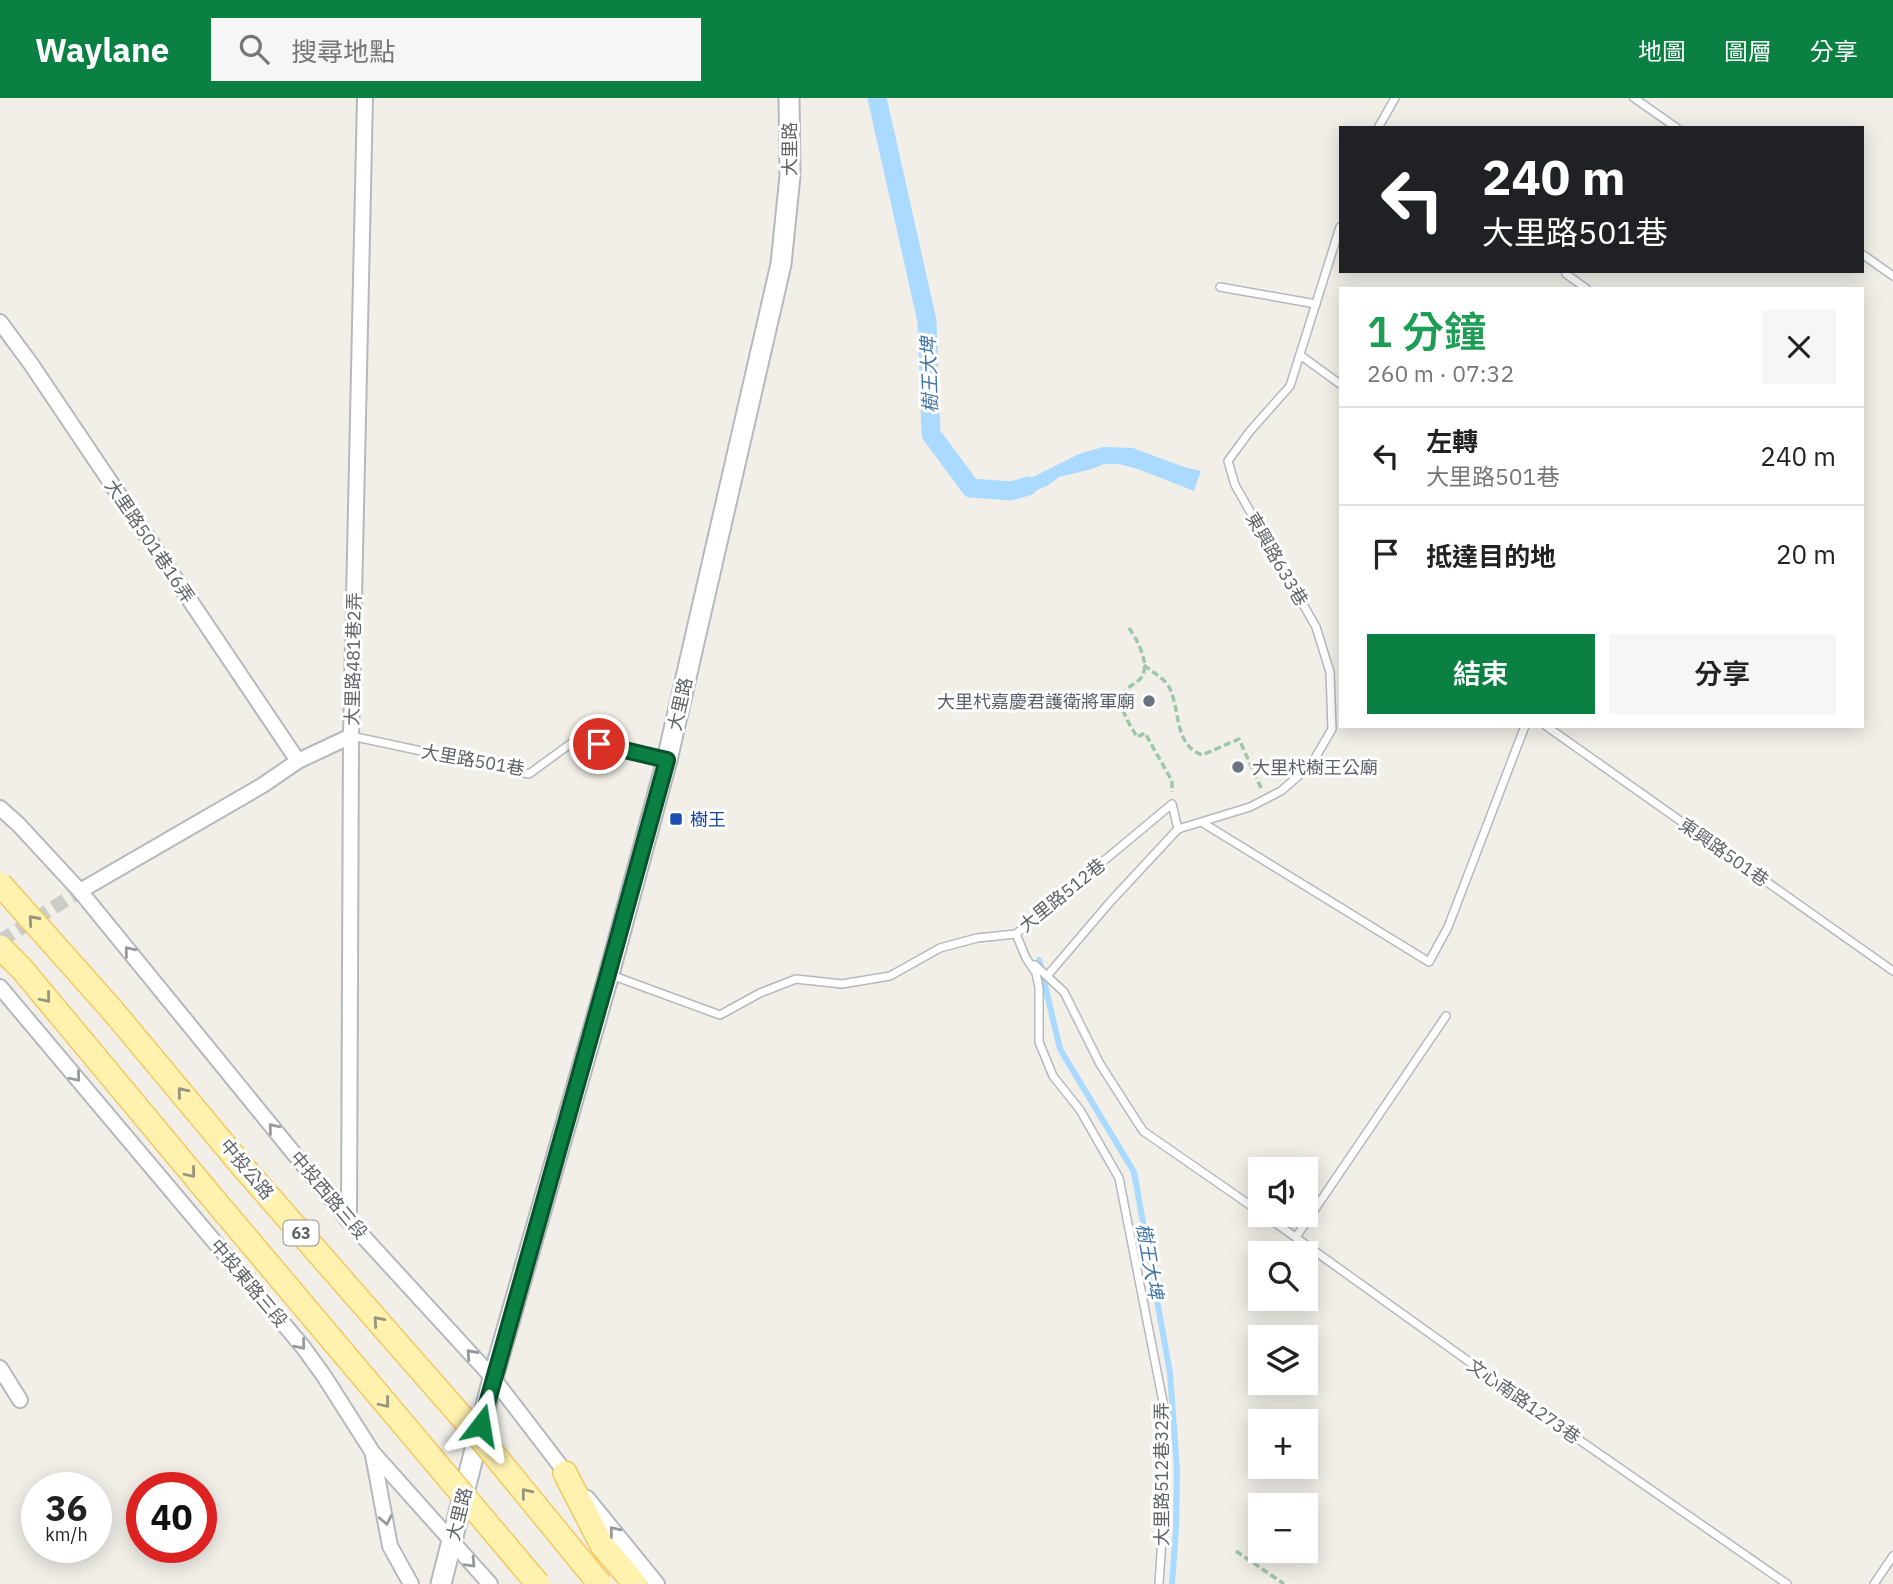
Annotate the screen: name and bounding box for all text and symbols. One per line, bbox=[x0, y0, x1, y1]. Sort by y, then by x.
search box bbox=[211, 18, 701, 81]
text: Waylane bbox=[35, 28, 169, 71]
icon: search bbox=[235, 30, 273, 68]
text: 搜尋地點 bbox=[291, 34, 395, 68]
text: 地圖 bbox=[1638, 35, 1686, 67]
text: 圖層 bbox=[1724, 35, 1772, 67]
text: 分享 bbox=[1810, 35, 1858, 67]
street label: 大里路 bbox=[778, 122, 801, 176]
text: 240 m bbox=[1482, 145, 1626, 208]
icon: left bbox=[1367, 154, 1458, 245]
text: 大里路501巷 bbox=[1482, 211, 1668, 253]
text: 1 分鐘 bbox=[1367, 304, 1486, 359]
button: close bbox=[1762, 310, 1836, 384]
water label: 樹王大埤 bbox=[916, 335, 942, 413]
text: 260 m · 07:32 bbox=[1367, 358, 1514, 388]
text: 左轉 bbox=[1426, 424, 1478, 458]
icon: left bbox=[1367, 437, 1405, 475]
text: 240 m bbox=[1760, 439, 1836, 473]
text: 大里路501巷 bbox=[1426, 461, 1559, 491]
street label: 大里路501巷16弄 bbox=[100, 475, 200, 607]
street label: 東興路633巷 bbox=[1241, 508, 1313, 610]
icon: arrive bbox=[1367, 535, 1405, 573]
text: 20 m bbox=[1776, 537, 1836, 571]
text: 抵達目的地 bbox=[1426, 539, 1556, 573]
street label: 大里路481巷2弄 bbox=[340, 592, 366, 726]
button: 結束 bbox=[1367, 634, 1595, 714]
button: 分享 bbox=[1609, 634, 1836, 714]
street label: 大里路 bbox=[663, 675, 697, 733]
place label: 大里杙嘉慶君護衛將軍廟 bbox=[937, 690, 1135, 713]
marker: 大里杙嘉慶君護衛將軍廟 bbox=[1141, 693, 1157, 709]
pin bbox=[569, 714, 629, 774]
icon: arrive bbox=[580, 725, 618, 763]
street label: 大里路501巷 bbox=[420, 740, 526, 780]
place label: 大里杙樹王公廟 bbox=[1252, 756, 1378, 779]
marker: 大里杙樹王公廟 bbox=[1230, 759, 1246, 775]
place label: 樹王 bbox=[690, 808, 726, 831]
marker: 樹王 bbox=[668, 811, 684, 827]
street label: 東興路501巷 bbox=[1675, 813, 1773, 891]
street label: 大里路512巷 bbox=[1014, 853, 1110, 937]
one-way arrow bbox=[29, 915, 41, 928]
one-way arrow bbox=[125, 947, 137, 960]
one-way arrow bbox=[38, 989, 50, 1002]
one-way arrow bbox=[67, 1069, 80, 1082]
one-way arrow bbox=[178, 1087, 190, 1100]
one-way arrow bbox=[269, 1123, 281, 1136]
street label: 中投公路 bbox=[215, 1134, 279, 1204]
street label: 中投西路三段 bbox=[285, 1146, 373, 1244]
map controls bbox=[1248, 1157, 1318, 1563]
button: sound bbox=[1248, 1157, 1318, 1227]
one-way arrow bbox=[183, 1164, 195, 1177]
road number: 63 bbox=[284, 1220, 318, 1246]
water label: 樹王大埤 bbox=[1132, 1221, 1169, 1302]
street label: 中投東路三段 bbox=[205, 1234, 293, 1332]
button: search bbox=[1248, 1241, 1318, 1311]
one-way arrow bbox=[374, 1316, 386, 1329]
button: layers bbox=[1248, 1325, 1318, 1395]
one-way arrow bbox=[292, 1337, 305, 1349]
one-way arrow bbox=[467, 1349, 479, 1362]
street label: 文心南路1273巷 bbox=[1463, 1353, 1585, 1449]
position arrow bbox=[444, 1388, 518, 1462]
one-way arrow bbox=[377, 1395, 389, 1408]
street label: 大里路512巷32弄 bbox=[1150, 1402, 1173, 1546]
button: + bbox=[1248, 1409, 1318, 1479]
speed limit sign: 40 bbox=[126, 1472, 217, 1563]
text: 36 bbox=[45, 1485, 88, 1531]
street label: 大里路 bbox=[441, 1485, 477, 1543]
one-way arrow bbox=[522, 1489, 534, 1502]
button: − bbox=[1248, 1493, 1318, 1563]
one-way arrow bbox=[377, 1514, 392, 1526]
text: km/h bbox=[45, 1523, 88, 1546]
one-way arrow bbox=[609, 1527, 622, 1539]
one-way arrow bbox=[463, 1555, 475, 1568]

